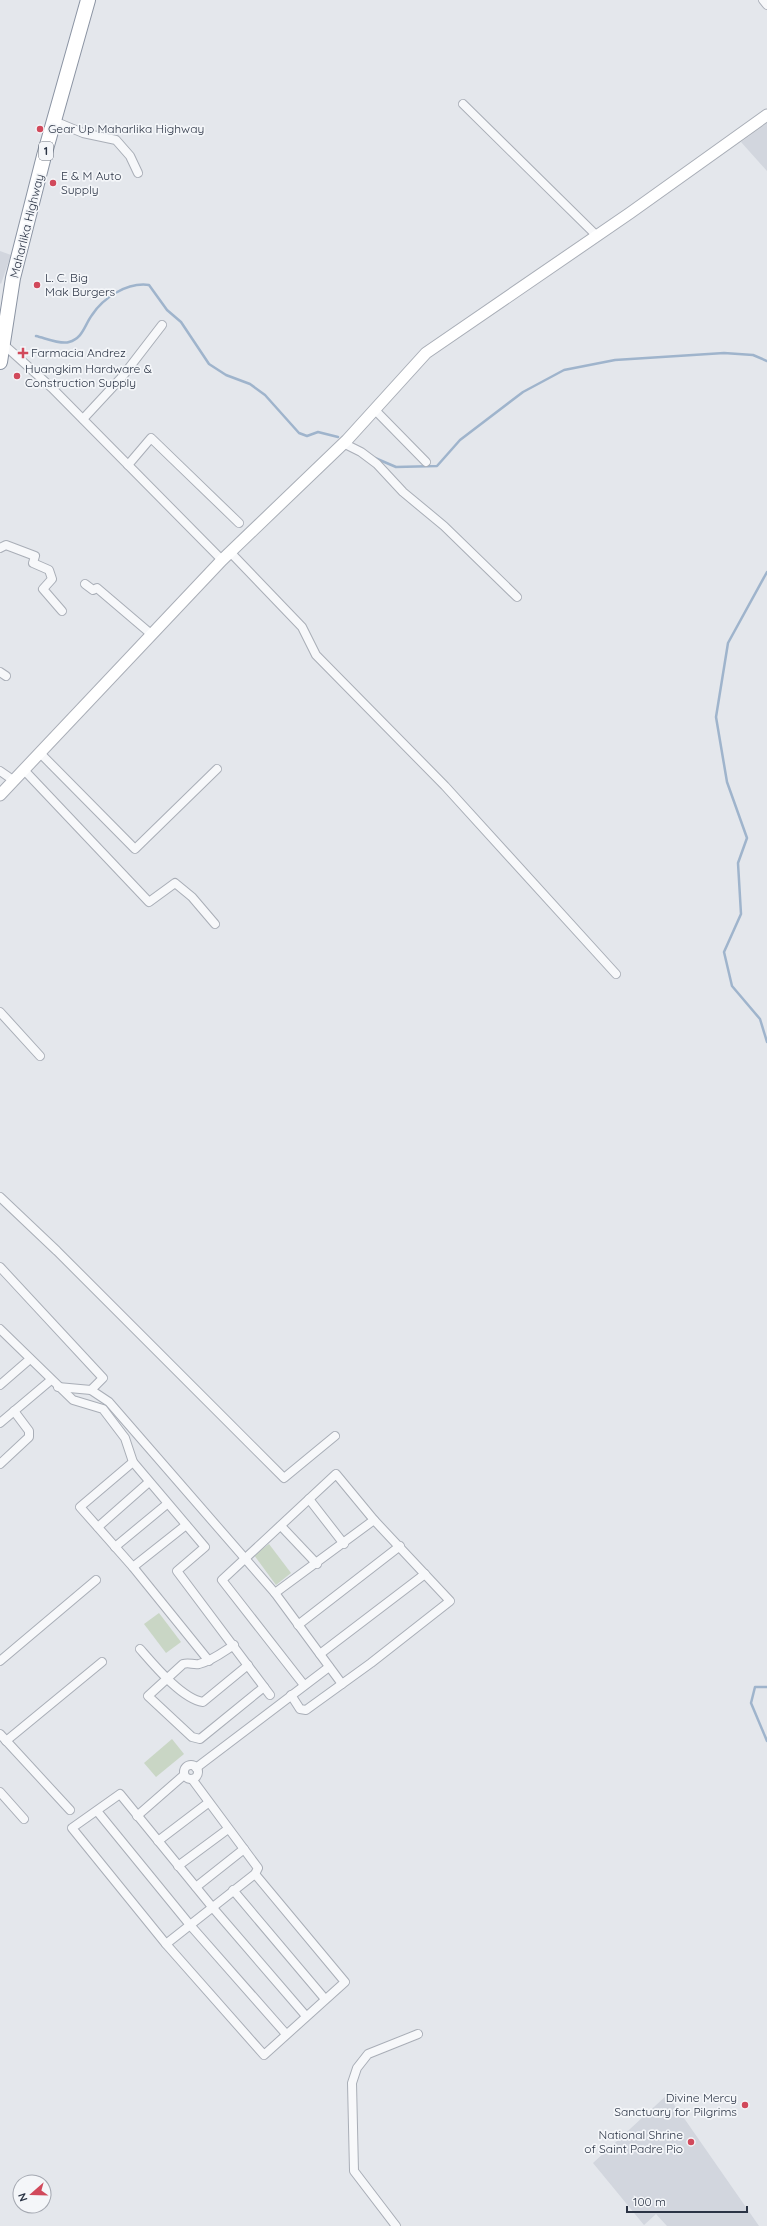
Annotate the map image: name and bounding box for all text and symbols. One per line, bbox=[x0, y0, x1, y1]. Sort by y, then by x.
place label: Gear Up Maharlika Highway bbox=[48, 121, 204, 136]
marker: Gear Up Maharlika Highway bbox=[35, 124, 45, 134]
road number: 1 bbox=[39, 142, 53, 160]
place label: E & M Auto Supply bbox=[61, 168, 121, 197]
street label: Maharlika Highway bbox=[6, 172, 47, 280]
marker: E & M Auto Supply bbox=[48, 178, 58, 188]
place label: L. C. Big Mak Burgers bbox=[45, 270, 116, 299]
marker: L. C. Big Mak Burgers bbox=[32, 280, 42, 290]
place label: Farmacia Andrez bbox=[31, 345, 126, 360]
marker: Farmacia Andrez bbox=[18, 348, 28, 358]
place label: Huangkim Hardware & Construction Supply bbox=[25, 361, 152, 390]
marker: Huangkim Hardware & Construction Supply bbox=[12, 371, 22, 381]
place label: Divine Mercy Sanctuary for Pilgrims bbox=[614, 2090, 737, 2119]
marker: Divine Mercy Sanctuary for Pilgrims bbox=[740, 2100, 750, 2110]
place label: National Shrine of Saint Padre Pio bbox=[584, 2127, 683, 2156]
marker: National Shrine of Saint Padre Pio bbox=[686, 2137, 696, 2147]
north arrow bbox=[12, 2174, 52, 2214]
scale bar bbox=[627, 2188, 747, 2214]
text: N bbox=[15, 2191, 31, 2204]
text: 100 m bbox=[633, 2194, 666, 2209]

